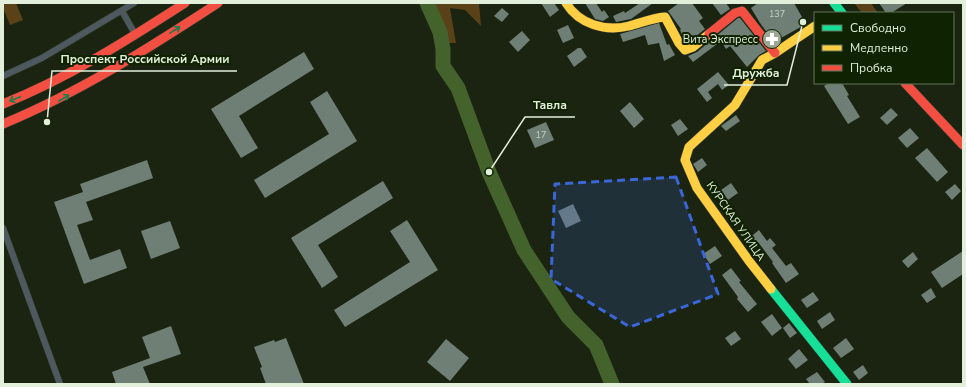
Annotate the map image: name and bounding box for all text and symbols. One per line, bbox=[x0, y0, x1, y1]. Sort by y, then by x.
house number: 137 bbox=[769, 8, 785, 20]
legend bbox=[814, 12, 954, 84]
text: Свободно bbox=[850, 20, 906, 36]
one-way arrow bbox=[170, 26, 181, 34]
pharmacy icon: Вита Экспресс bbox=[761, 28, 783, 50]
place label: Вита Экспресс bbox=[683, 32, 758, 47]
text: Медленно bbox=[850, 40, 908, 56]
callout: Проспект Российской Армии bbox=[52, 47, 237, 71]
text: Проспект Российской Армии bbox=[60, 51, 230, 67]
text: Пробка bbox=[850, 60, 893, 76]
callout: Дружба bbox=[724, 61, 787, 85]
text: Дружба bbox=[732, 65, 780, 81]
one-way arrow bbox=[58, 93, 70, 101]
callout: Тавла bbox=[525, 93, 575, 117]
one-way arrow bbox=[9, 96, 21, 104]
text: Тавла bbox=[533, 97, 567, 113]
house number: 17 bbox=[536, 129, 546, 141]
street label: КУРСКАЯ УЛИЦА bbox=[703, 179, 769, 264]

